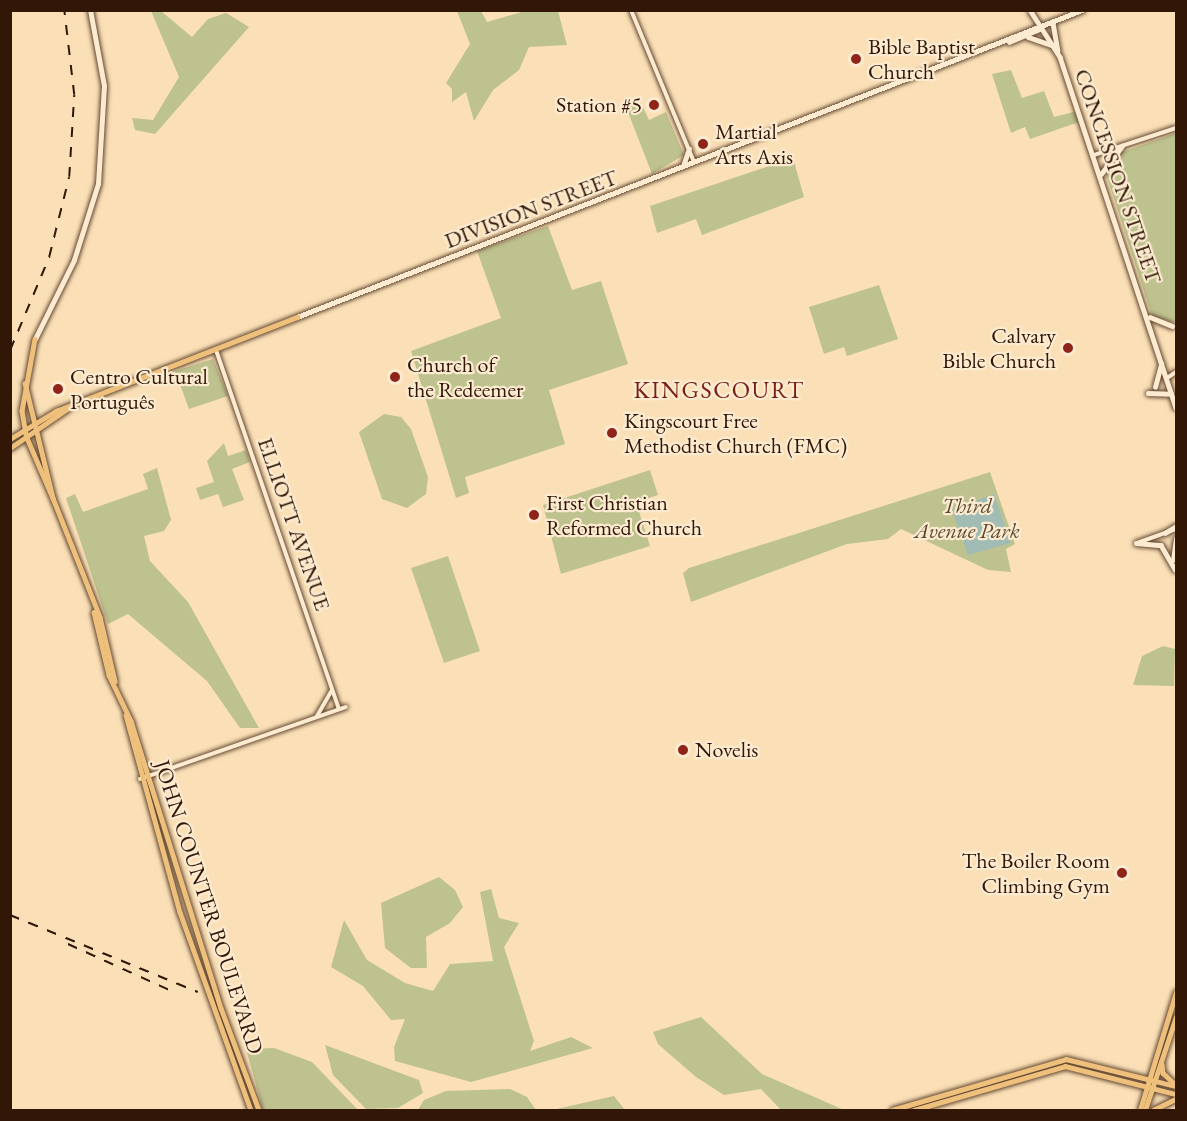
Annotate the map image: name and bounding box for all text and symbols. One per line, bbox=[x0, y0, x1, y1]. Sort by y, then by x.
place label: Bible Baptist Church bbox=[868, 33, 975, 84]
marker: Bible Baptist Church bbox=[849, 52, 863, 66]
street label: CONCESSION STREET bbox=[1069, 66, 1167, 286]
place label: Station #5 bbox=[556, 92, 642, 118]
marker: Station #5 bbox=[647, 98, 661, 112]
place label: Martial Arts Axis bbox=[715, 118, 793, 170]
marker: Martial Arts Axis bbox=[696, 137, 710, 151]
street label: DIVISION STREET bbox=[441, 164, 621, 254]
place label: Calvary Bible Church bbox=[942, 322, 1056, 374]
marker: Calvary Bible Church bbox=[1061, 341, 1075, 355]
place label: Church of the Redeemer bbox=[407, 351, 523, 402]
place label: Centro Cultural Português bbox=[70, 363, 208, 414]
marker: Church of the Redeemer bbox=[388, 370, 402, 384]
district label: KINGSCOURT bbox=[633, 376, 805, 404]
marker: Centro Cultural Português bbox=[51, 382, 65, 396]
place label: Kingscourt Free Methodist Church (FMC) bbox=[624, 407, 847, 458]
marker: Kingscourt Free Methodist Church (FMC) bbox=[605, 426, 619, 440]
street label: ELLIOTT AVENUE bbox=[252, 434, 336, 614]
place label: First Christian Reformed Church bbox=[546, 489, 702, 540]
park label: Third Avenue Park bbox=[914, 492, 1020, 544]
marker: First Christian Reformed Church bbox=[527, 508, 541, 522]
place label: Novelis bbox=[695, 737, 758, 763]
marker: Novelis bbox=[676, 743, 690, 757]
street label: JOHN COUNTER BOULEVARD bbox=[149, 757, 269, 1057]
place label: The Boiler Room Climbing Gym bbox=[962, 847, 1110, 898]
marker: The Boiler Room Climbing Gym bbox=[1115, 866, 1129, 880]

